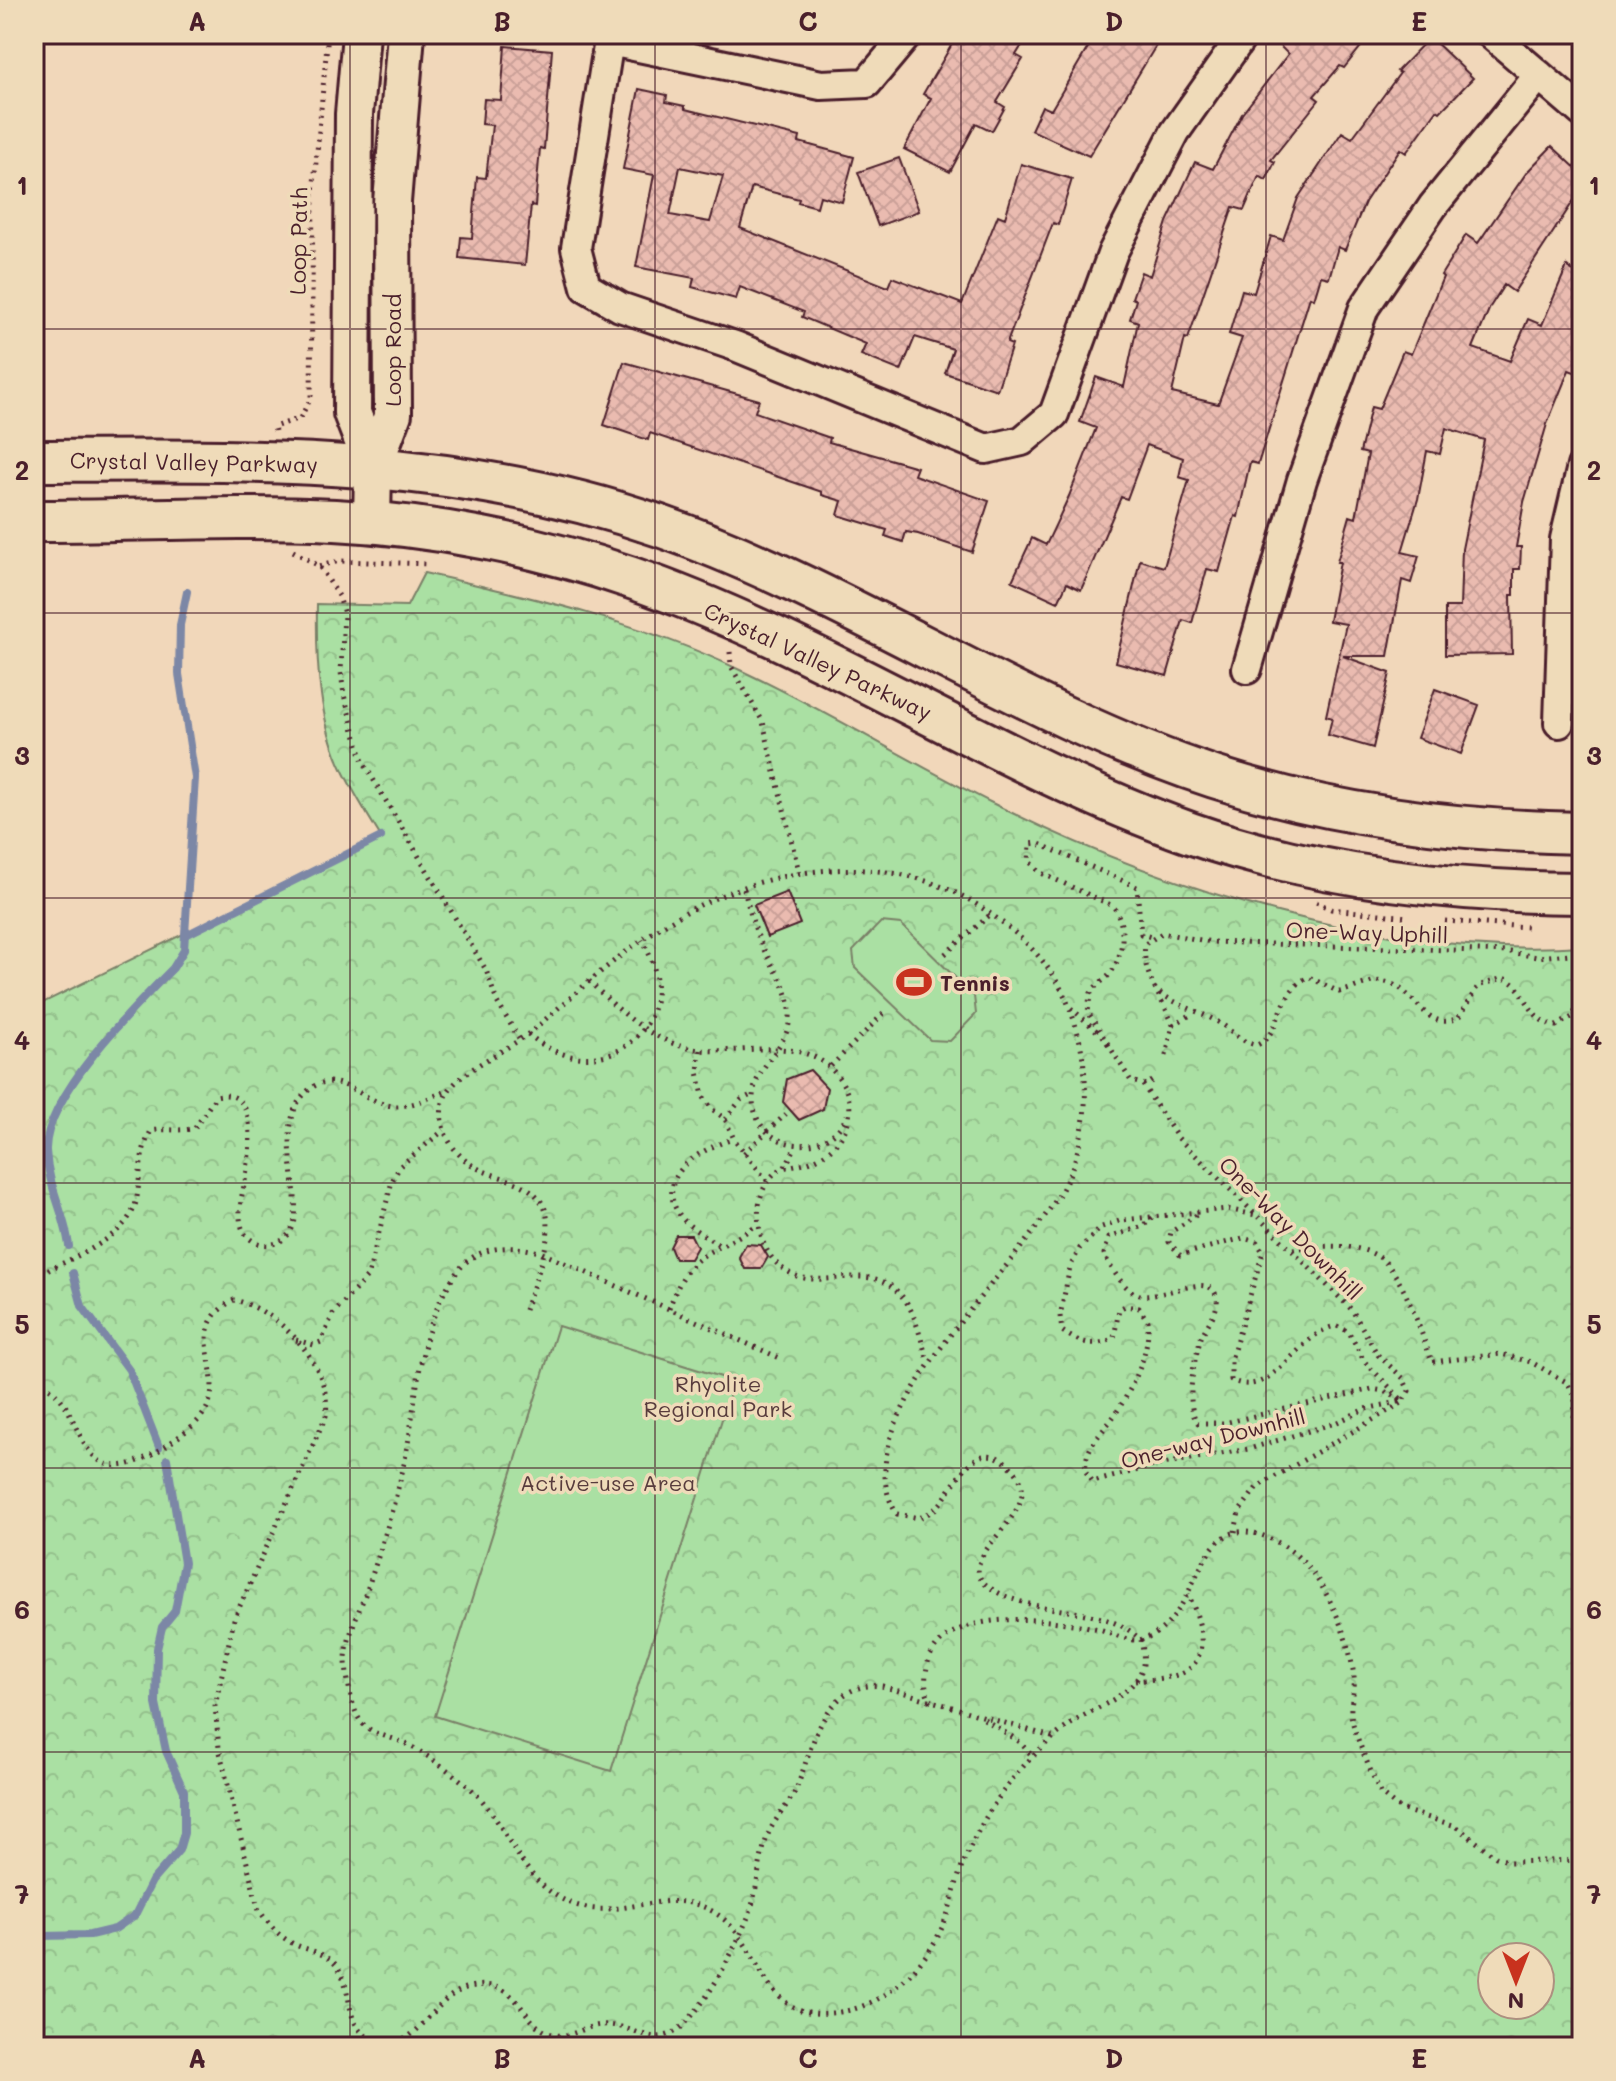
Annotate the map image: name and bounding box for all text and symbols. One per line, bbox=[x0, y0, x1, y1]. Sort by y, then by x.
text: A bbox=[188, 4, 206, 38]
text: B bbox=[493, 4, 511, 38]
text: C bbox=[798, 4, 818, 38]
text: D bbox=[1105, 4, 1123, 38]
text: E bbox=[1411, 4, 1427, 38]
text: 1 bbox=[16, 168, 28, 202]
text: 1 bbox=[1588, 168, 1600, 202]
street label: Loop Path bbox=[283, 187, 313, 295]
street label: Loop Road bbox=[378, 293, 407, 407]
street label: Crystal Valley Parkway bbox=[70, 445, 318, 479]
text: 2 bbox=[15, 453, 29, 487]
text: 2 bbox=[1587, 453, 1601, 487]
street label: Crystal Valley Parkway bbox=[699, 595, 937, 727]
text: 3 bbox=[14, 738, 30, 772]
text: 3 bbox=[1586, 738, 1602, 772]
street label: One-Way Uphill bbox=[1285, 915, 1449, 949]
sports icon: Tennis bbox=[895, 963, 933, 1001]
place label: Tennis bbox=[940, 968, 1010, 997]
text: 4 bbox=[14, 1023, 30, 1057]
text: 4 bbox=[1586, 1023, 1602, 1057]
street label: One-Way Downhill bbox=[1213, 1150, 1369, 1306]
text: 5 bbox=[14, 1307, 30, 1341]
text: 5 bbox=[1586, 1307, 1602, 1341]
park label: Rhyolite Regional Park bbox=[644, 1369, 792, 1423]
street label: One-way Downhill bbox=[1118, 1401, 1308, 1475]
park label: Active-use Area bbox=[520, 1468, 696, 1497]
text: 6 bbox=[14, 1592, 30, 1626]
text: 6 bbox=[1586, 1592, 1602, 1626]
text: 7 bbox=[15, 1877, 29, 1911]
text: 7 bbox=[1587, 1877, 1601, 1911]
north arrow bbox=[1476, 1941, 1556, 2021]
text: N bbox=[1508, 1987, 1524, 2016]
text: A bbox=[188, 2041, 206, 2075]
text: B bbox=[493, 2041, 511, 2075]
text: C bbox=[798, 2041, 818, 2075]
text: D bbox=[1105, 2041, 1123, 2075]
text: E bbox=[1411, 2041, 1427, 2075]

